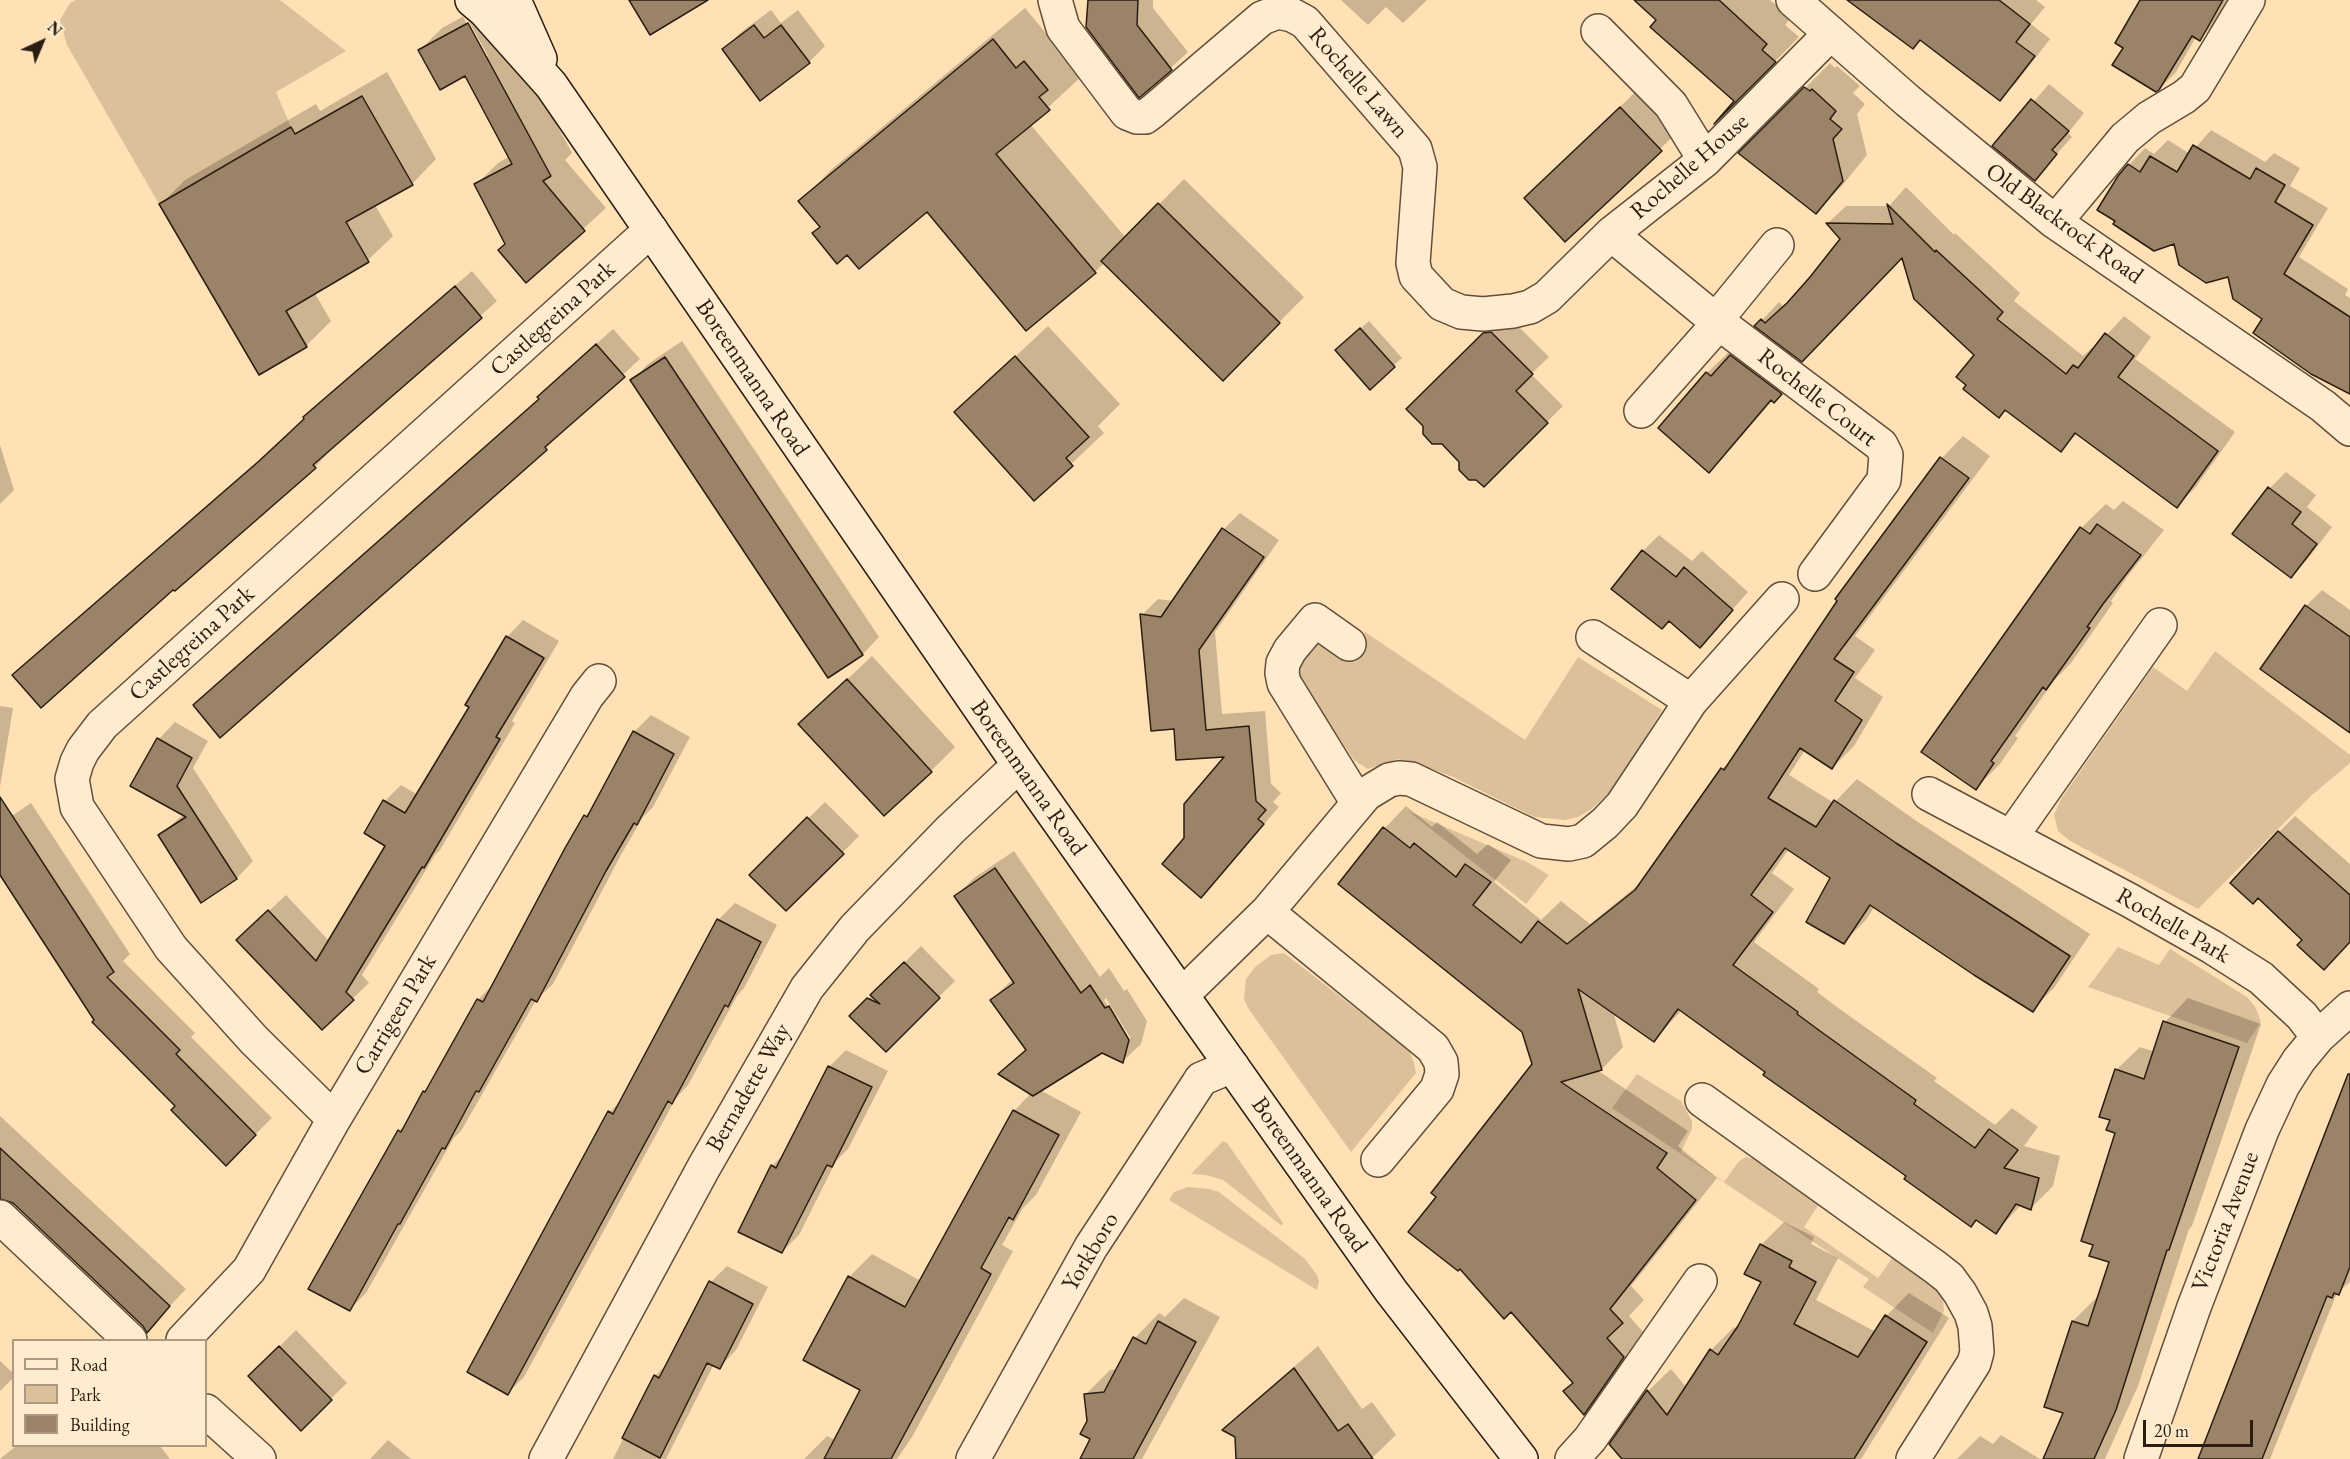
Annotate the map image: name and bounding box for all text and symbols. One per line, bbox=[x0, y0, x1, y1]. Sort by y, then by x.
north arrow bbox=[12, 12, 72, 72]
text: N bbox=[43, 17, 67, 41]
street label: Rochelle Lawn bbox=[1302, 21, 1414, 145]
street label: Rochelle House bbox=[1625, 108, 1755, 226]
street label: Old Blackrock Road bbox=[1980, 157, 2148, 291]
street label: Castlegreina Park bbox=[484, 255, 622, 383]
street label: Boreenmanna Road bbox=[689, 294, 815, 462]
street label: Rochelle Court bbox=[1752, 343, 1882, 453]
street label: Castlegreina Park bbox=[123, 580, 261, 708]
street label: Boreenmanna Road bbox=[964, 695, 1092, 861]
street label: Rochelle Park bbox=[2111, 882, 2235, 970]
street label: Carrigeen Park bbox=[349, 949, 443, 1081]
street label: Bernadette Way bbox=[701, 1018, 797, 1158]
street label: Boreenmanna Road bbox=[1245, 1092, 1373, 1258]
street label: Victoria Avenue bbox=[2186, 1148, 2266, 1296]
street label: Yorkboro bbox=[1056, 1207, 1126, 1297]
legend bbox=[12, 1339, 207, 1447]
text: Road bbox=[70, 1353, 108, 1376]
text: Park bbox=[70, 1383, 101, 1406]
scale bar bbox=[2146, 1408, 2256, 1446]
text: Building bbox=[70, 1413, 130, 1436]
text: 20 m bbox=[2154, 1419, 2189, 1442]

